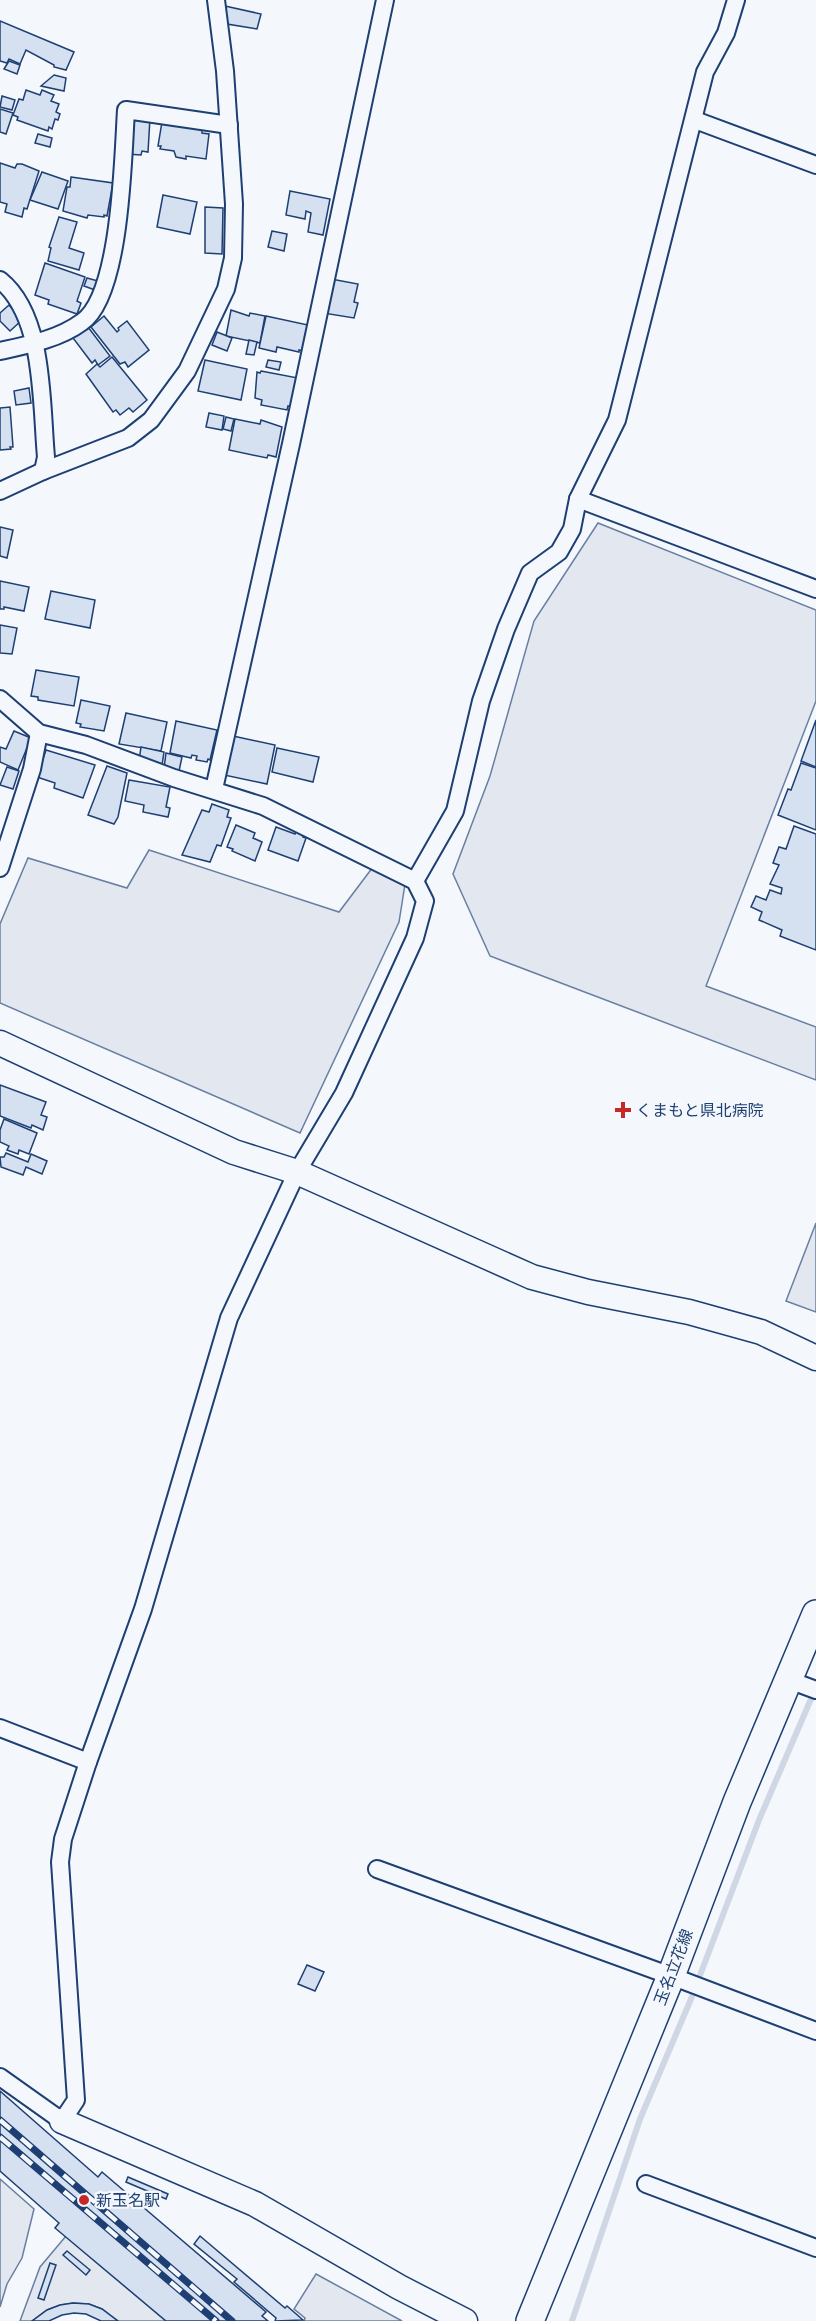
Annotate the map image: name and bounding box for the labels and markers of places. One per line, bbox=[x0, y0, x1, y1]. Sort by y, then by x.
marker: くまもと県北病院 bbox=[614, 1101, 632, 1119]
place label: くまもと県北病院 bbox=[636, 1101, 764, 1120]
place label: 新玉名駅 bbox=[96, 2191, 160, 2210]
marker: 新玉名駅 bbox=[77, 2193, 91, 2207]

